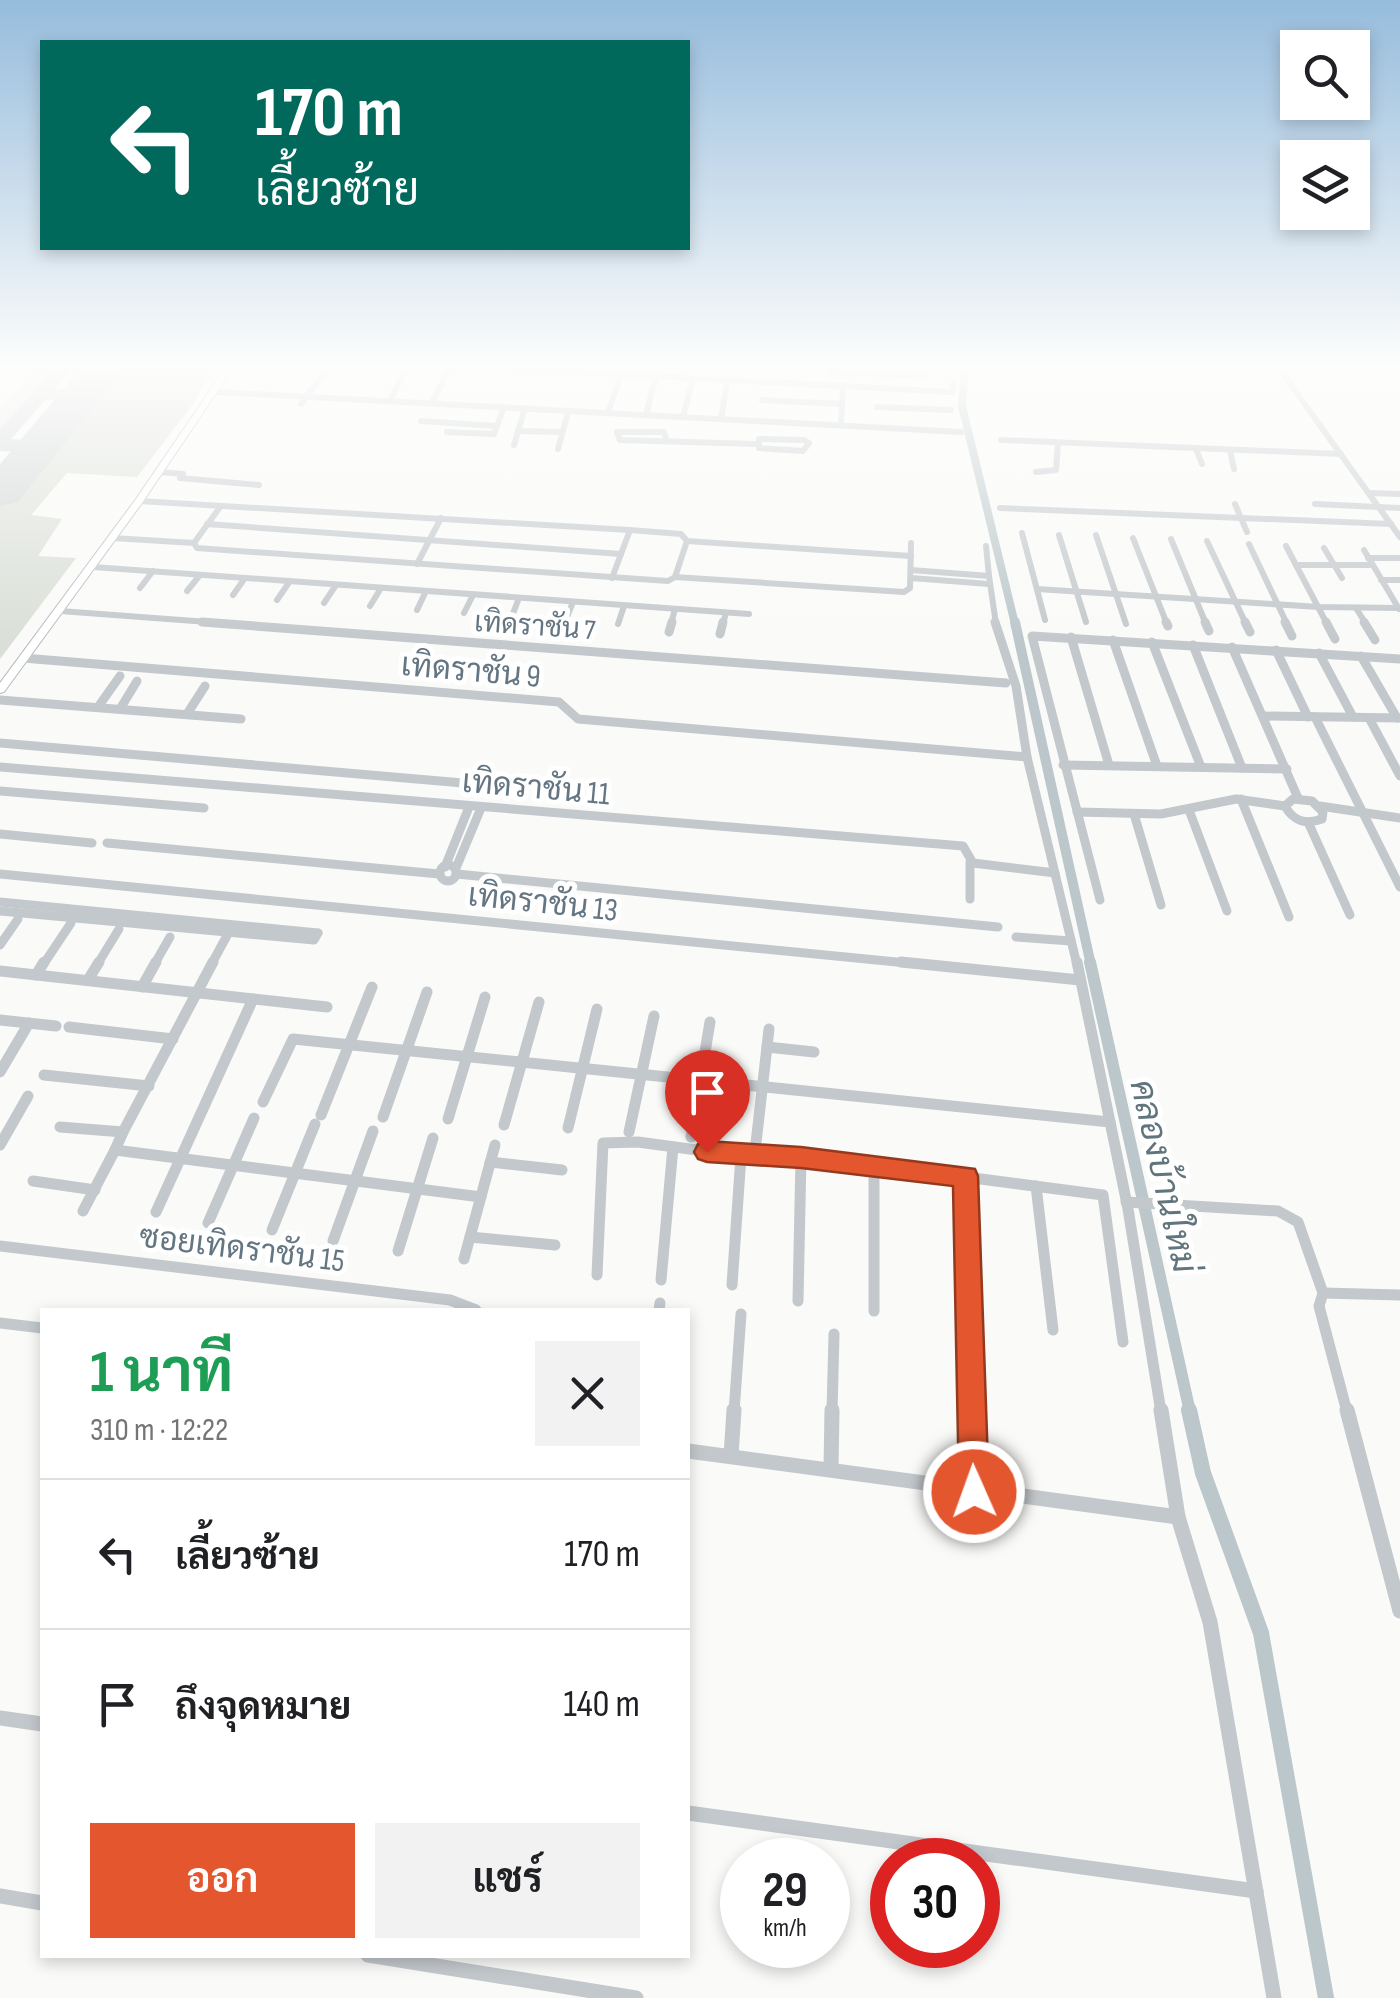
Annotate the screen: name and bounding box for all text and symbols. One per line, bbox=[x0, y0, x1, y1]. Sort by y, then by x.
map controls bbox=[1280, 30, 1370, 230]
button: search bbox=[1280, 30, 1370, 120]
text: 170 m bbox=[255, 72, 403, 156]
icon: left bbox=[90, 80, 220, 210]
button: layers bbox=[1280, 140, 1370, 230]
text: เลี้ยวซ้าย bbox=[255, 164, 419, 219]
street label: เทิดราชัน 7 bbox=[473, 603, 597, 647]
street label: เทิดราชัน 9 bbox=[399, 645, 542, 697]
street label: เทิดราชัน 11 bbox=[460, 762, 611, 814]
street label: เทิดราชัน 13 bbox=[466, 875, 620, 931]
pin bbox=[665, 1050, 750, 1153]
icon: arrive bbox=[680, 1065, 735, 1120]
water label: คลองบ้านใหม่ bbox=[1119, 1075, 1209, 1279]
street label: ซอยเทิดราชัน 15 bbox=[137, 1217, 347, 1281]
text: 1 นาที bbox=[90, 1337, 233, 1409]
button: close bbox=[535, 1341, 640, 1446]
text: 310 m · 12:22 bbox=[90, 1411, 228, 1450]
position arrow bbox=[922, 1440, 1026, 1544]
icon: left bbox=[90, 1527, 145, 1582]
text: 170 m bbox=[564, 1532, 640, 1577]
text: เลี้ยวซ้าย bbox=[175, 1535, 320, 1580]
icon: arrive bbox=[90, 1677, 145, 1732]
text: 140 m bbox=[563, 1682, 640, 1727]
text: ถึงจุดหมาย bbox=[175, 1685, 351, 1730]
button: ออก bbox=[90, 1823, 355, 1938]
button: แชร์ bbox=[375, 1823, 640, 1938]
speed limit sign: 30 bbox=[870, 1838, 1000, 1968]
text: 29 bbox=[762, 1861, 808, 1921]
text: km/h bbox=[763, 1913, 807, 1944]

